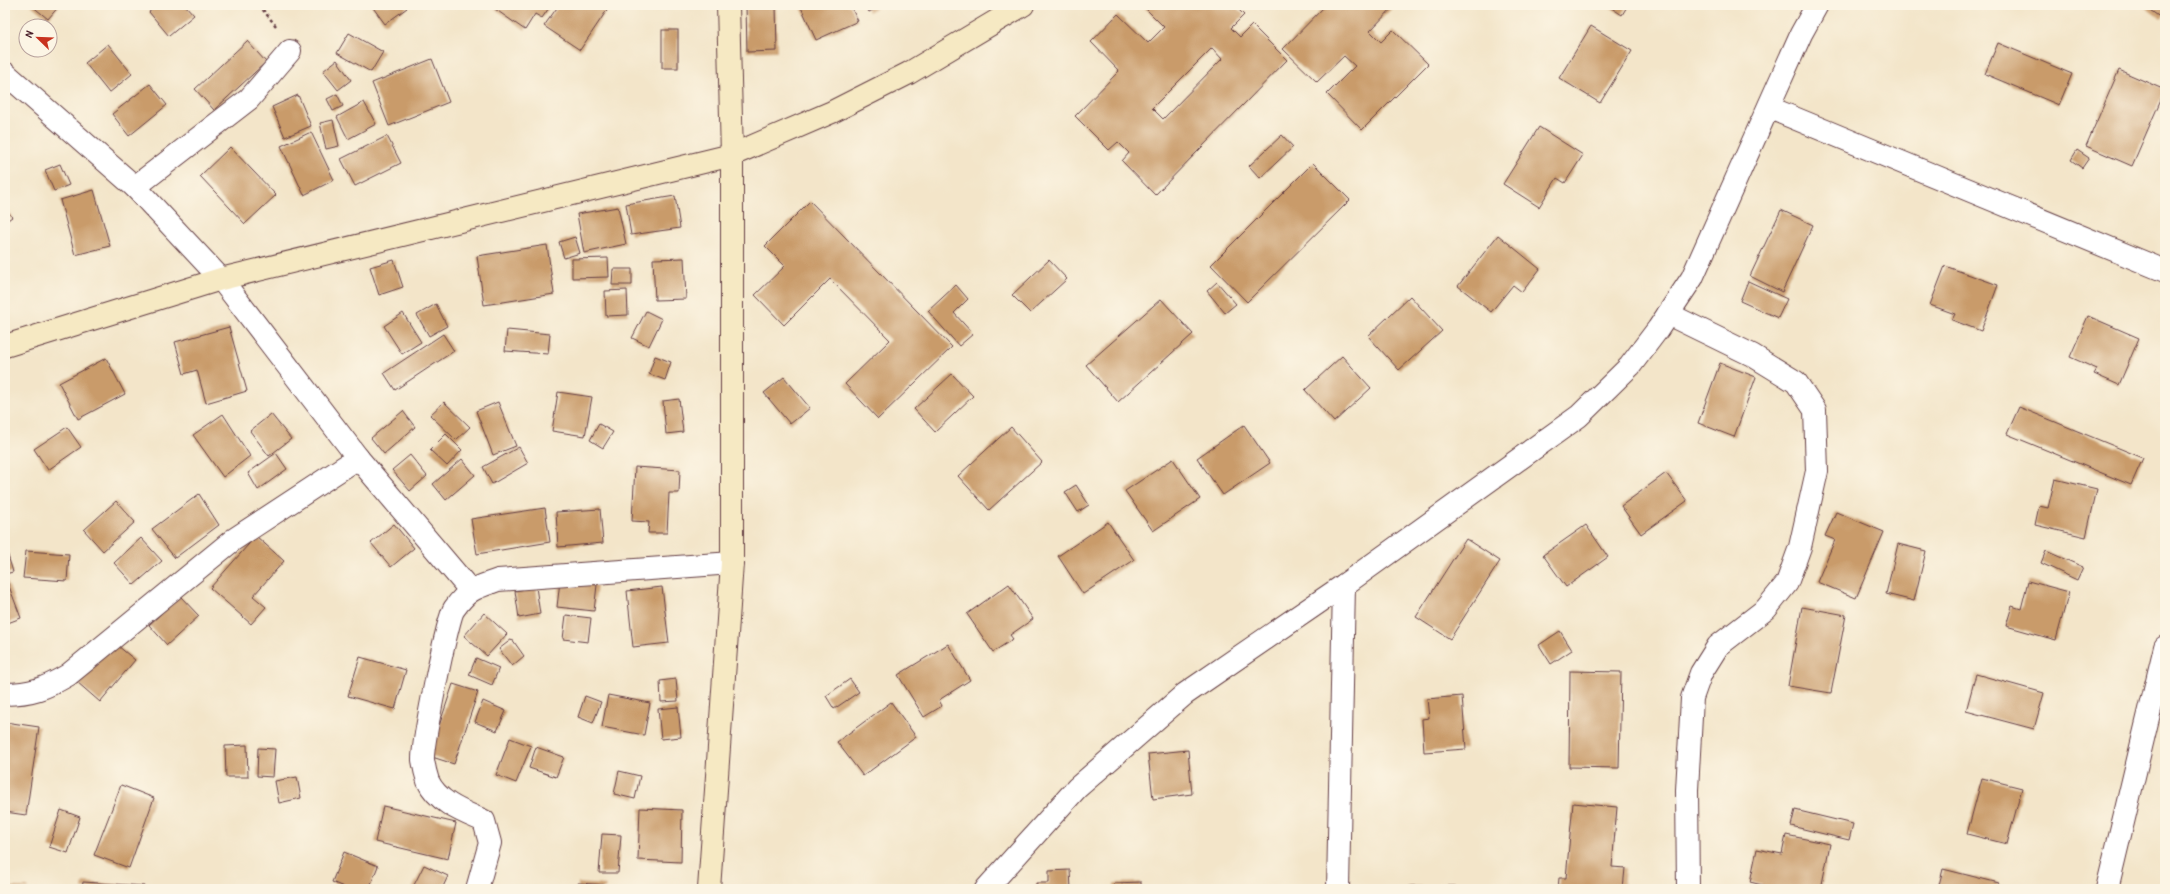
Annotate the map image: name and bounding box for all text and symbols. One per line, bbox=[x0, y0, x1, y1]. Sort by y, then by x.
north arrow bbox=[18, 18, 58, 58]
text: N bbox=[21, 29, 36, 40]

